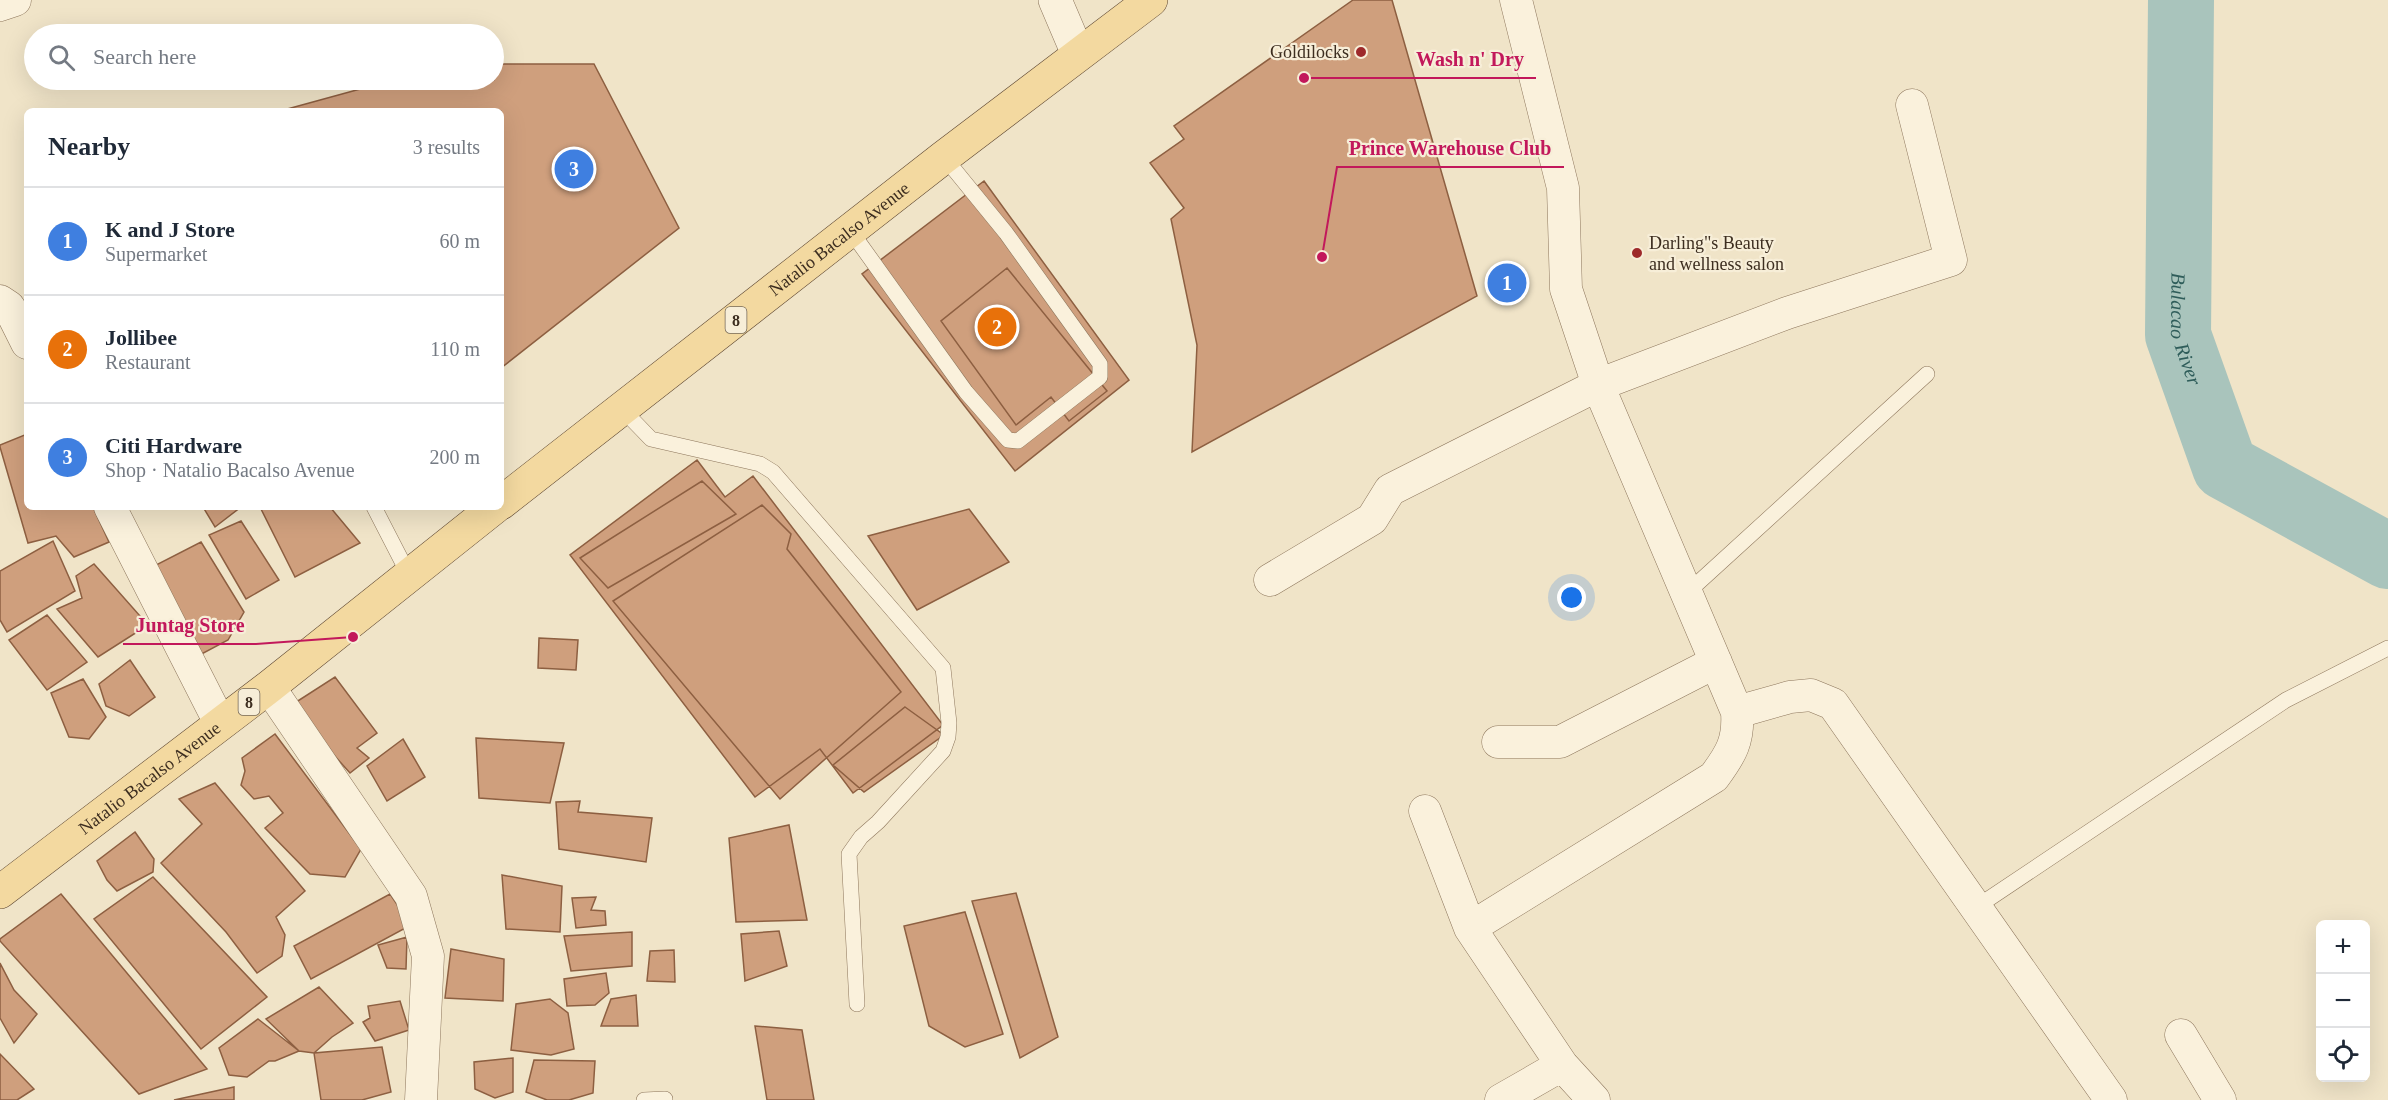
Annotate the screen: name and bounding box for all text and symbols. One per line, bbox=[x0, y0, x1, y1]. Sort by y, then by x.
search box bbox=[24, 24, 504, 90]
callout: Wash n' Dry bbox=[1404, 40, 1536, 78]
icon: search bbox=[45, 41, 78, 74]
place label: Goldilocks bbox=[1270, 42, 1349, 62]
text: Search here bbox=[93, 44, 196, 69]
marker: Goldilocks bbox=[1354, 45, 1368, 59]
text: Wash n' Dry bbox=[1416, 48, 1524, 71]
callout: Prince Warehouse Club bbox=[1337, 129, 1564, 167]
text: Nearby bbox=[48, 132, 130, 161]
text: 3 results bbox=[413, 136, 480, 158]
text: Prince Warehouse Club bbox=[1349, 137, 1551, 159]
pin: 3 bbox=[554, 146, 594, 192]
street label: Natalio Bacalso Avenue bbox=[765, 178, 913, 300]
text: K and J Store bbox=[105, 217, 235, 242]
text: 1 bbox=[63, 230, 73, 252]
text: 60 m bbox=[439, 230, 480, 252]
place label: Darling"s Beauty and wellness salon bbox=[1649, 233, 1784, 274]
text: Supermarket bbox=[105, 243, 207, 265]
marker: Darling"s Beauty and wellness salon bbox=[1630, 246, 1644, 260]
pin: 1 bbox=[1488, 260, 1526, 306]
water label: Bulacao River bbox=[2167, 272, 2206, 388]
pin: 2 bbox=[978, 304, 1016, 350]
road number: 8 bbox=[726, 307, 746, 333]
text: Jollibee bbox=[105, 325, 177, 350]
text: 2 bbox=[63, 338, 73, 360]
text: 110 m bbox=[430, 338, 480, 360]
text: Restaurant bbox=[105, 351, 191, 373]
text: Citi Hardware bbox=[105, 433, 242, 458]
text: 3 bbox=[63, 446, 73, 468]
text: 200 m bbox=[429, 446, 480, 468]
text: Shop · Natalio Bacalso Avenue bbox=[105, 459, 355, 481]
your location bbox=[1557, 583, 1586, 612]
callout: Juntag Store bbox=[123, 606, 256, 644]
text: Juntag Store bbox=[135, 614, 245, 637]
road number: 8 bbox=[238, 689, 260, 715]
street label: Natalio Bacalso Avenue bbox=[75, 718, 224, 838]
map controls bbox=[2316, 920, 2370, 1082]
button: + bbox=[2316, 920, 2370, 974]
button: − bbox=[2316, 974, 2370, 1028]
button: locate bbox=[2316, 1028, 2370, 1082]

